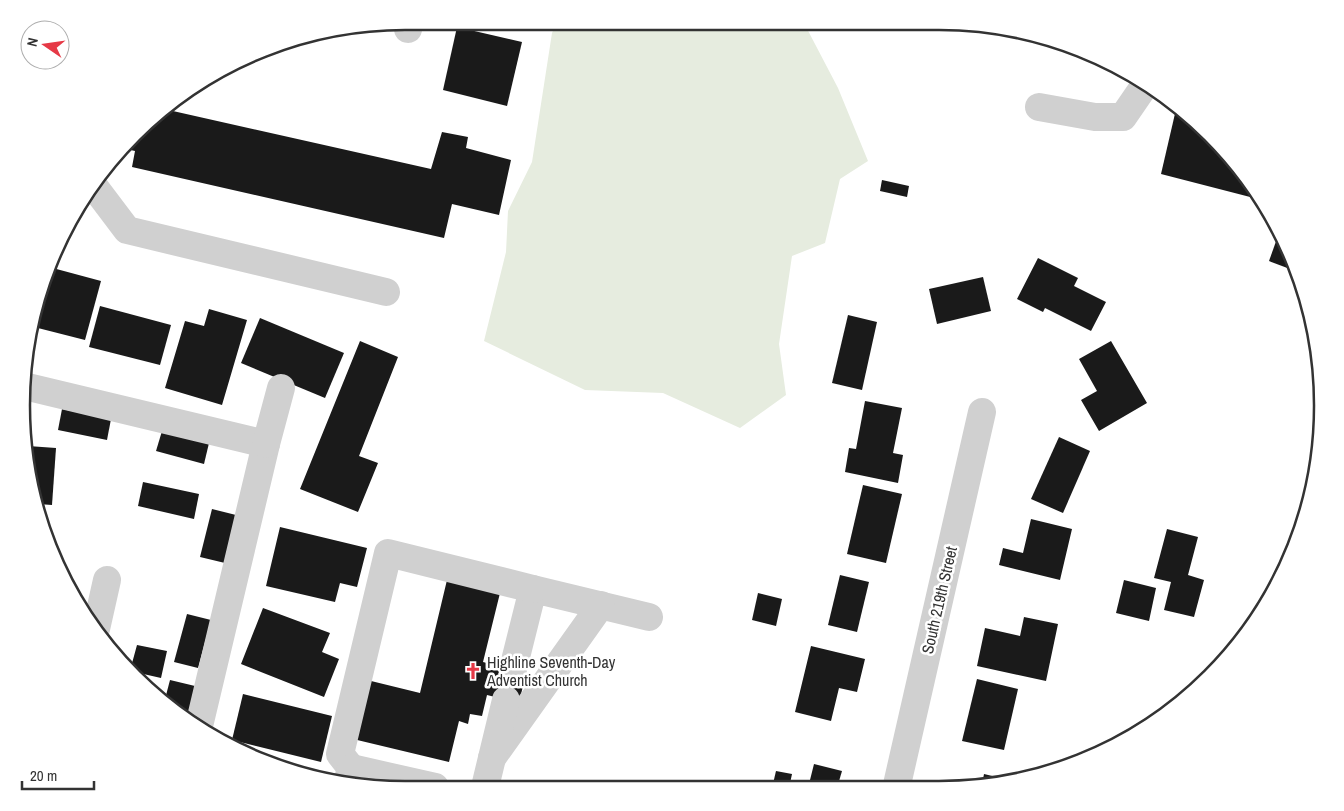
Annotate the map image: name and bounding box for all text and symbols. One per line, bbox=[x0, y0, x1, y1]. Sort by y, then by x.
north arrow bbox=[20, 20, 70, 70]
text: N bbox=[23, 36, 42, 48]
street label: South 219th Street bbox=[916, 544, 962, 656]
place label: Highline Seventh-Day Adventist Church bbox=[486, 651, 616, 691]
church icon: Highline Seventh-Day Adventist Church bbox=[463, 661, 483, 681]
scale bar bbox=[22, 758, 95, 790]
text: 20 m bbox=[30, 765, 57, 786]

